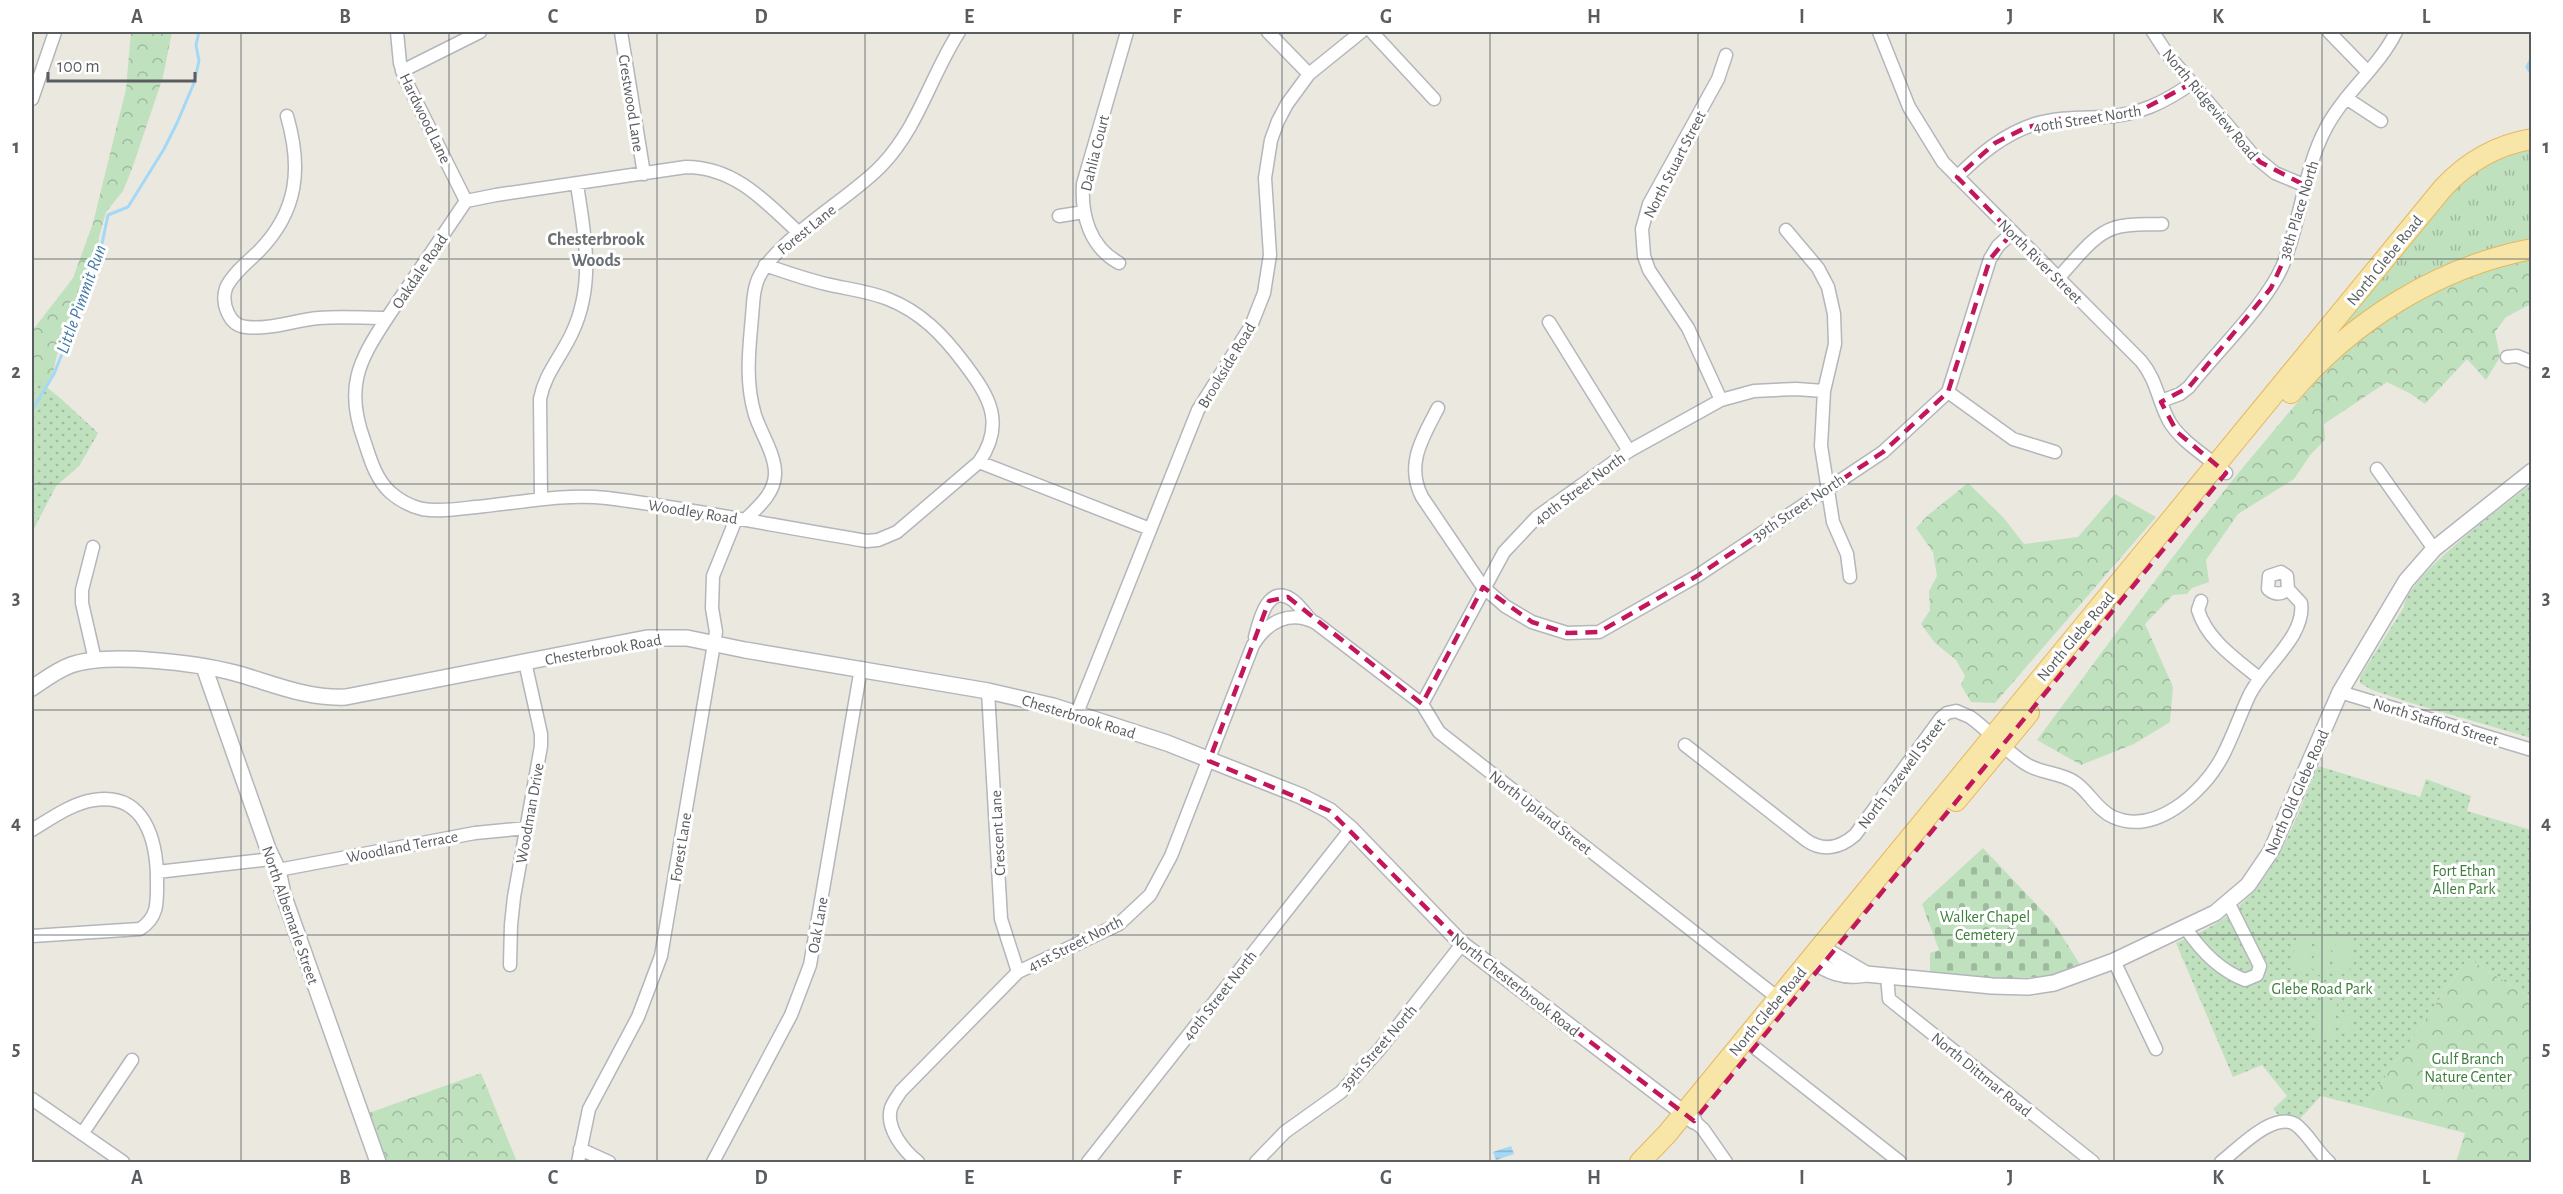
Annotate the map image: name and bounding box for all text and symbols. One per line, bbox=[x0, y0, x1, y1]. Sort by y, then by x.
text: A bbox=[131, 7, 143, 27]
text: B bbox=[339, 7, 351, 27]
text: C bbox=[548, 7, 559, 27]
text: D bbox=[754, 7, 768, 27]
text: E bbox=[964, 7, 974, 27]
text: F bbox=[1172, 7, 1182, 27]
text: G bbox=[1380, 7, 1392, 27]
text: H bbox=[1587, 7, 1601, 27]
text: I bbox=[1799, 7, 1805, 27]
text: J bbox=[2007, 7, 2013, 27]
text: K bbox=[2212, 7, 2224, 27]
text: L bbox=[2422, 7, 2431, 27]
scale bar bbox=[48, 45, 195, 83]
street label: North Ridgeview Road bbox=[2159, 46, 2261, 163]
street label: Crestwood Lane bbox=[615, 53, 647, 153]
text: 100 m bbox=[57, 58, 100, 76]
street label: Hardwood Lane bbox=[396, 71, 454, 166]
street label: 40th Street North bbox=[2032, 103, 2142, 135]
street label: North Stuart Street bbox=[1641, 108, 1709, 221]
street label: Dahlia Court bbox=[1078, 113, 1112, 193]
text: 1 bbox=[12, 137, 20, 157]
text: 1 bbox=[2542, 137, 2550, 157]
street label: 38th Place North bbox=[2276, 159, 2322, 262]
street label: Forest Lane bbox=[774, 202, 839, 258]
street label: North Glebe Road bbox=[2344, 213, 2426, 309]
street label: North River Street bbox=[1995, 217, 2085, 307]
street label: Oakdale Road bbox=[389, 231, 451, 312]
district label: Chesterbrook Woods bbox=[547, 231, 645, 270]
water label: Little Pimmit Run bbox=[54, 243, 110, 356]
street label: Brookside Road bbox=[1195, 320, 1259, 411]
text: 2 bbox=[11, 362, 21, 382]
text: 2 bbox=[2541, 362, 2551, 382]
street label: 40th Street North bbox=[1531, 449, 1628, 528]
street label: 39th Street North bbox=[1750, 471, 1848, 544]
street label: Woodley Road bbox=[647, 497, 739, 528]
text: 3 bbox=[12, 588, 20, 608]
text: 3 bbox=[2542, 588, 2550, 608]
street label: North Glebe Road bbox=[2034, 589, 2117, 684]
street label: Chesterbrook Road bbox=[544, 632, 663, 668]
street label: Chesterbrook Road bbox=[1020, 692, 1138, 742]
street label: North Stafford Street bbox=[2371, 695, 2500, 749]
street label: North Tazewell Street bbox=[1855, 715, 1948, 832]
street label: North Old Glebe Road bbox=[2262, 727, 2332, 858]
street label: Woodman Drive bbox=[513, 762, 547, 865]
street label: North Upland Street bbox=[1486, 768, 1595, 858]
street label: Crescent Lane bbox=[988, 790, 1008, 876]
street label: Forest Lane bbox=[668, 811, 694, 883]
text: 4 bbox=[11, 813, 21, 833]
text: 4 bbox=[2541, 813, 2551, 833]
street label: Woodland Terrace bbox=[345, 828, 459, 866]
street label: North Albemarle Street bbox=[259, 844, 321, 987]
park label: Fort Ethan Allen Park bbox=[2432, 863, 2496, 897]
street label: Oak Lane bbox=[805, 896, 831, 955]
park label: Walker Chapel Cemetery bbox=[1940, 909, 2030, 944]
street label: 41st Street North bbox=[1025, 913, 1125, 975]
street label: North Chesterbrook Road bbox=[1448, 930, 1582, 1040]
street label: 40th Street North bbox=[1180, 948, 1260, 1044]
street label: North Glebe Road bbox=[1726, 964, 1809, 1059]
park label: Glebe Road Park bbox=[2271, 981, 2373, 997]
street label: 39th Street North bbox=[1337, 1002, 1420, 1093]
street label: North Dittmar Road bbox=[1928, 1030, 2034, 1120]
text: 5 bbox=[12, 1039, 20, 1059]
text: 5 bbox=[2542, 1039, 2550, 1059]
park label: Gulf Branch Nature Center bbox=[2424, 1051, 2512, 1085]
text: A bbox=[131, 1168, 143, 1188]
text: B bbox=[339, 1168, 351, 1188]
text: C bbox=[548, 1168, 559, 1188]
text: D bbox=[754, 1168, 768, 1188]
text: E bbox=[964, 1168, 974, 1188]
text: F bbox=[1172, 1168, 1182, 1188]
text: G bbox=[1380, 1168, 1392, 1188]
text: H bbox=[1587, 1168, 1601, 1188]
text: I bbox=[1799, 1168, 1805, 1188]
text: J bbox=[2007, 1168, 2013, 1188]
text: K bbox=[2212, 1168, 2224, 1188]
text: L bbox=[2422, 1168, 2431, 1188]

